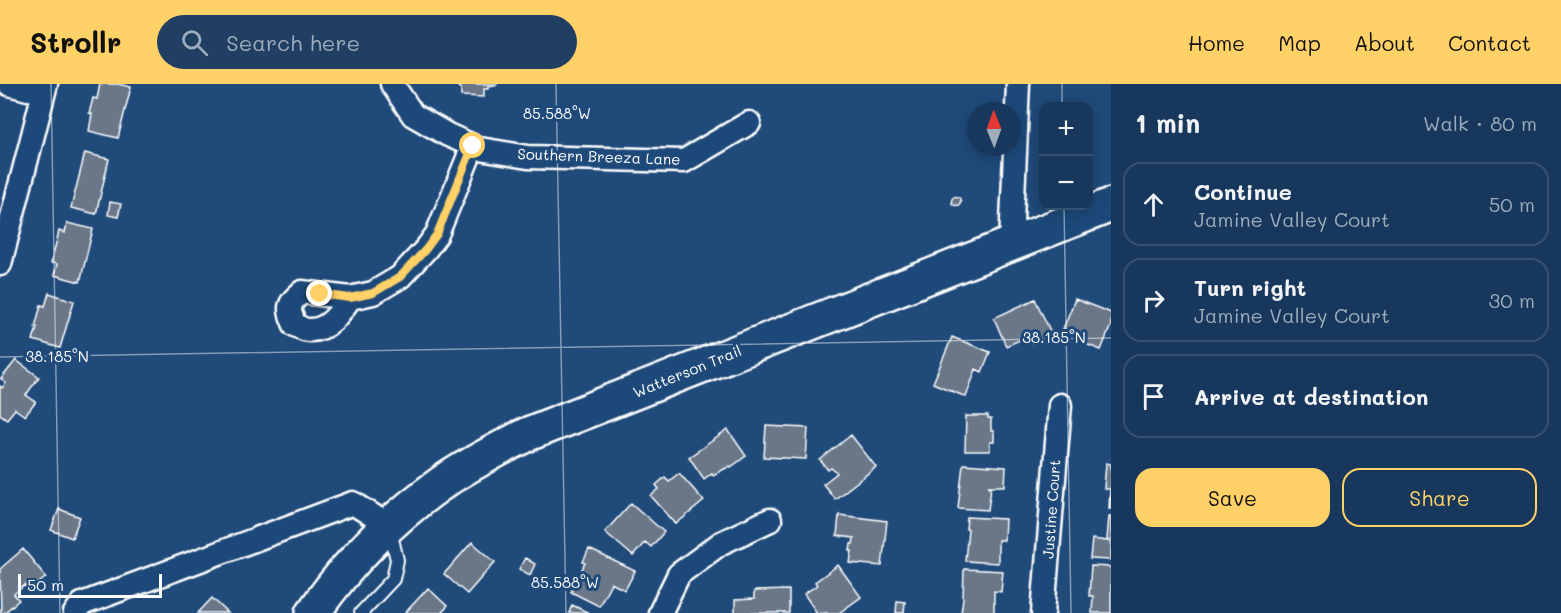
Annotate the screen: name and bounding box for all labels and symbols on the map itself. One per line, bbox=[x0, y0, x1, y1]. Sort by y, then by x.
north arrow bbox=[967, 102, 1021, 156]
text: 85.588°W bbox=[523, 103, 591, 123]
route start bbox=[459, 132, 485, 158]
street label: Southern Breeza Lane bbox=[517, 143, 681, 169]
route end bbox=[306, 280, 332, 306]
text: 38.185°N bbox=[1022, 327, 1086, 347]
street label: Watterson Trail bbox=[630, 340, 744, 402]
text: 38.185°N bbox=[25, 346, 89, 366]
street label: Justine Court bbox=[1038, 459, 1064, 559]
scale bar bbox=[18, 571, 162, 598]
text: 85.588°W bbox=[531, 572, 599, 592]

